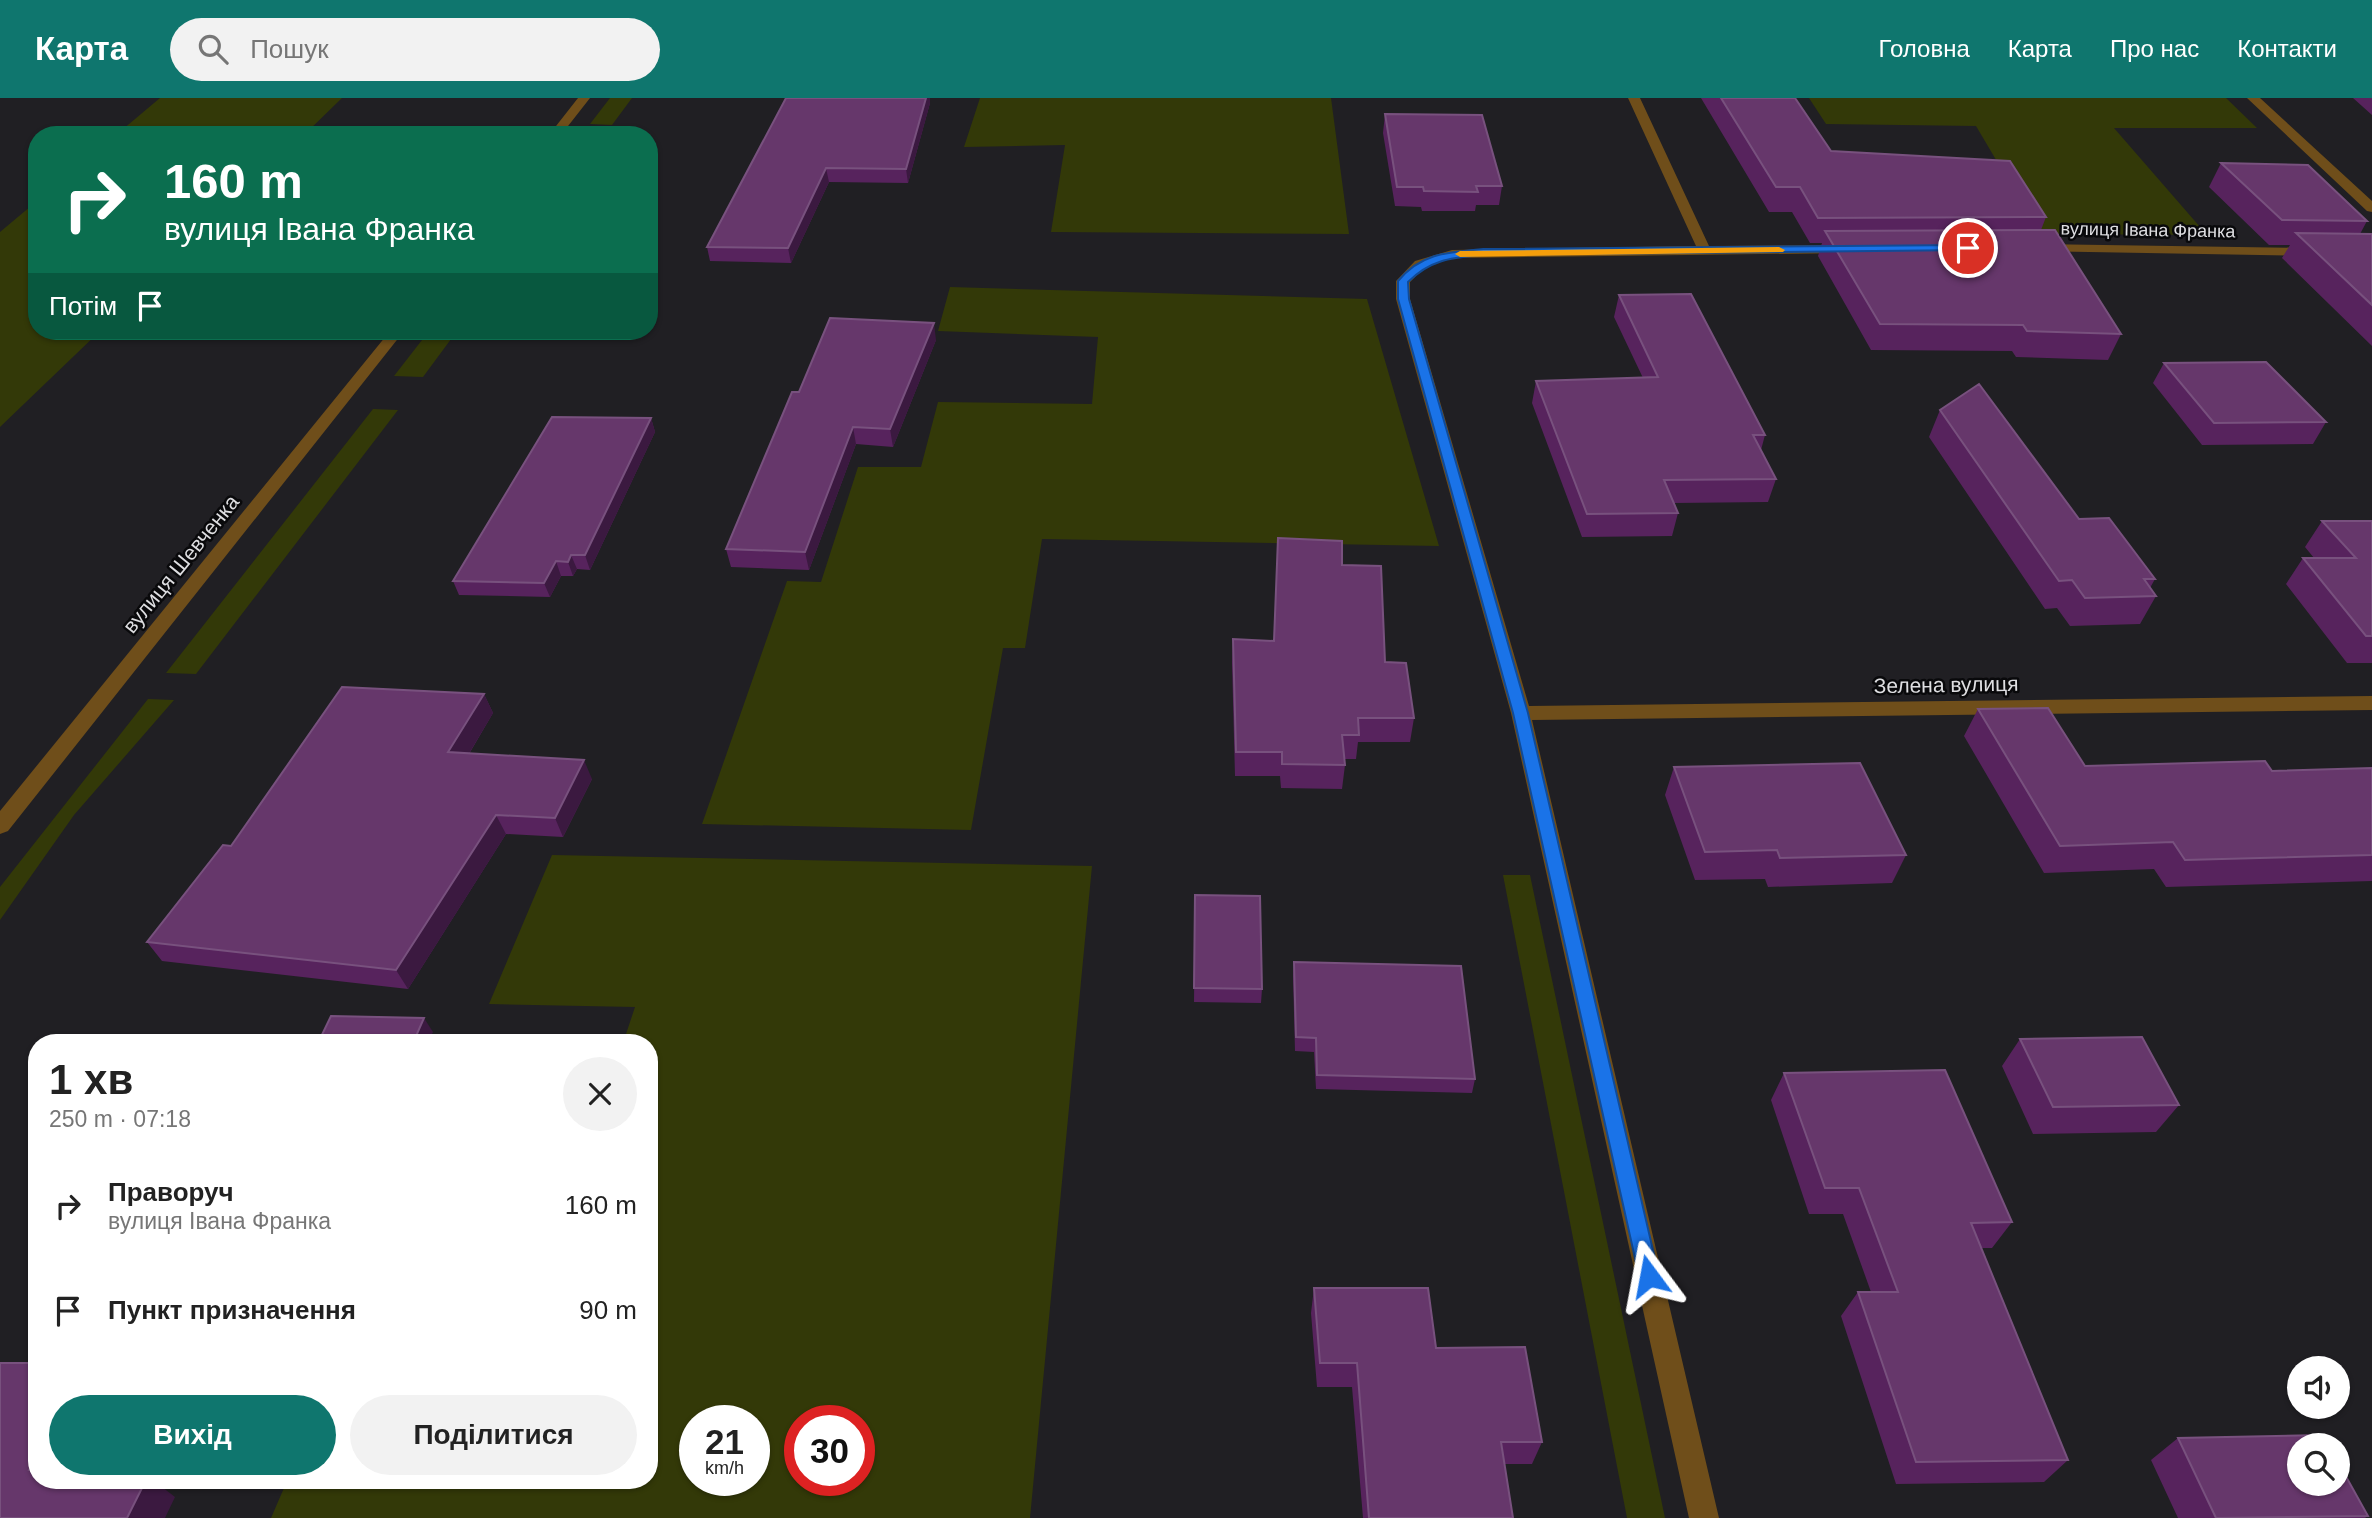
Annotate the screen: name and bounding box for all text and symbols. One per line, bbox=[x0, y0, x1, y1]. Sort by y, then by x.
search box bbox=[170, 18, 660, 81]
text: Карта bbox=[35, 30, 128, 67]
icon: search bbox=[194, 30, 232, 68]
text: Пошук bbox=[250, 34, 329, 64]
text: Головна bbox=[1879, 35, 1970, 62]
text: Карта bbox=[2008, 35, 2072, 62]
text: Про нас bbox=[2110, 35, 2199, 62]
text: Контакти bbox=[2237, 35, 2337, 62]
icon: right bbox=[49, 154, 140, 245]
text: 160 m bbox=[164, 154, 303, 208]
text: вулиця Івана Франка bbox=[164, 211, 474, 247]
pin bbox=[1938, 218, 1998, 278]
street label: вулиця Івана Франка bbox=[2061, 218, 2236, 242]
icon: arrive bbox=[1949, 229, 1987, 267]
icon: arrive bbox=[131, 287, 169, 325]
text: Потім bbox=[49, 291, 117, 321]
street label: вулиця Шевченка bbox=[118, 490, 243, 637]
street label: Зелена вулиця bbox=[1873, 672, 2019, 697]
text: 1 хв bbox=[49, 1056, 133, 1103]
button: close bbox=[563, 1057, 637, 1131]
text: 250 m · 07:18 bbox=[49, 1106, 191, 1132]
text: Праворуч bbox=[108, 1177, 234, 1207]
icon: right bbox=[49, 1187, 87, 1225]
text: 160 m bbox=[565, 1190, 637, 1220]
text: вулиця Івана Франка bbox=[108, 1208, 331, 1234]
position arrow bbox=[1612, 1239, 1686, 1313]
icon: arrive bbox=[49, 1292, 87, 1330]
text: Пункт призначення bbox=[108, 1295, 356, 1325]
text: 90 m bbox=[579, 1295, 637, 1325]
map controls bbox=[2287, 1356, 2350, 1496]
button: sound bbox=[2287, 1356, 2350, 1419]
button: Вихід bbox=[49, 1395, 336, 1475]
button: Поділитися bbox=[350, 1395, 637, 1475]
speed limit sign: 30 bbox=[784, 1405, 875, 1496]
text: 21 bbox=[705, 1422, 744, 1461]
button: search bbox=[2287, 1433, 2350, 1496]
text: km/h bbox=[705, 1458, 744, 1478]

